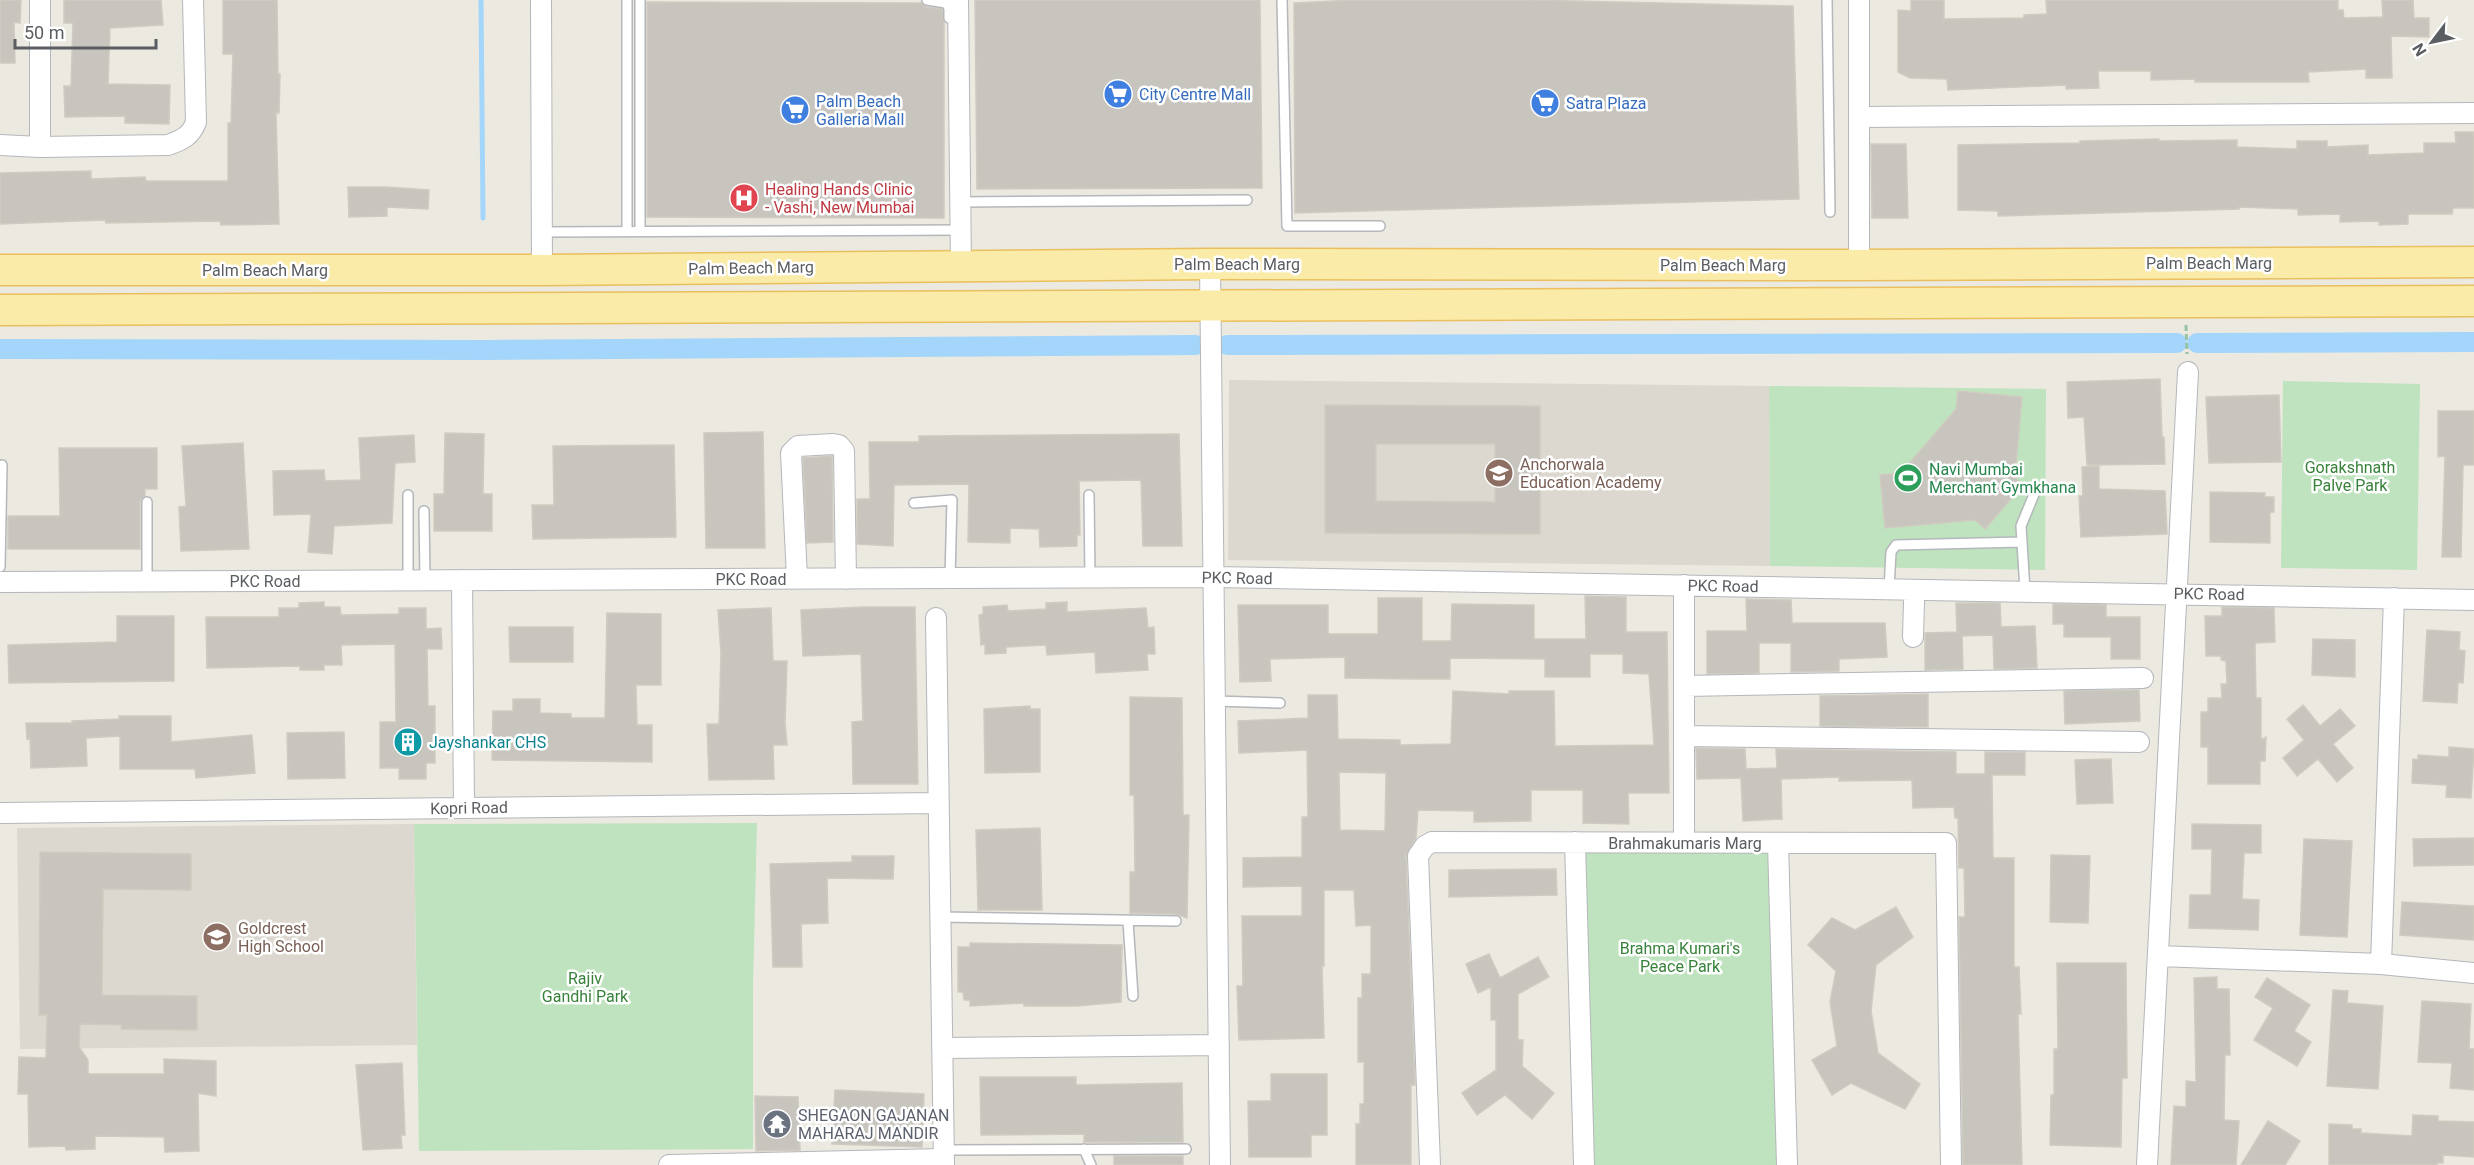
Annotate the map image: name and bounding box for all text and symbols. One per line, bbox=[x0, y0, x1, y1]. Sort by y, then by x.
scale bar bbox=[15, 12, 156, 50]
north arrow bbox=[2402, 12, 2462, 72]
text: 50 m bbox=[24, 22, 64, 43]
text: N bbox=[2409, 40, 2431, 60]
supermarket icon: City Centre Mall bbox=[1102, 78, 1134, 110]
place label: City Centre Mall bbox=[1139, 85, 1251, 104]
supermarket icon: Satra Plaza bbox=[1529, 87, 1561, 119]
place label: Palm Beach Galleria Mall bbox=[816, 92, 904, 129]
supermarket icon: Palm Beach Galleria Mall bbox=[779, 94, 811, 126]
place label: Satra Plaza bbox=[1566, 94, 1647, 113]
place label: Healing Hands Clinic - Vashi, New Mumbai bbox=[765, 180, 914, 217]
hospital icon: Healing Hands Clinic - Vashi, New Mumbai bbox=[728, 182, 760, 214]
street label: Palm Beach Marg bbox=[2146, 254, 2272, 273]
street label: Palm Beach Marg bbox=[1174, 255, 1300, 274]
street label: Palm Beach Marg bbox=[1660, 256, 1786, 275]
street label: Palm Beach Marg bbox=[688, 257, 814, 279]
street label: Palm Beach Marg bbox=[202, 261, 328, 280]
place label: Anchorwala Education Academy bbox=[1520, 455, 1662, 492]
school or university icon: Anchorwala Education Academy bbox=[1483, 457, 1515, 489]
park label: Gorakshnath Palve Park bbox=[2305, 458, 2395, 495]
place label: Navi Mumbai Merchant Gymkhana bbox=[1929, 460, 2076, 497]
sports icon: Navi Mumbai Merchant Gymkhana bbox=[1892, 462, 1924, 494]
street label: PKC Road bbox=[1201, 568, 1273, 588]
street label: PKC Road bbox=[716, 570, 786, 589]
street label: PKC Road bbox=[230, 572, 300, 591]
street label: PKC Road bbox=[1687, 576, 1759, 596]
street label: PKC Road bbox=[2173, 584, 2245, 604]
building icon: Jayshankar CHS bbox=[392, 726, 424, 758]
place label: Jayshankar CHS bbox=[429, 733, 546, 752]
street label: Kopri Road bbox=[430, 798, 508, 818]
street label: Brahmakumaris Marg bbox=[1608, 834, 1762, 853]
place label: Goldcrest High School bbox=[238, 919, 324, 956]
school or university icon: Goldcrest High School bbox=[201, 921, 233, 953]
park label: Brahma Kumari's Peace Park bbox=[1620, 939, 1740, 976]
park label: Rajiv Gandhi Park bbox=[542, 969, 629, 1006]
place label: SHEGAON GAJANAN MAHARAJ MANDIR bbox=[798, 1106, 949, 1143]
temple icon: SHEGAON GAJANAN MAHARAJ MANDIR bbox=[761, 1108, 793, 1140]

